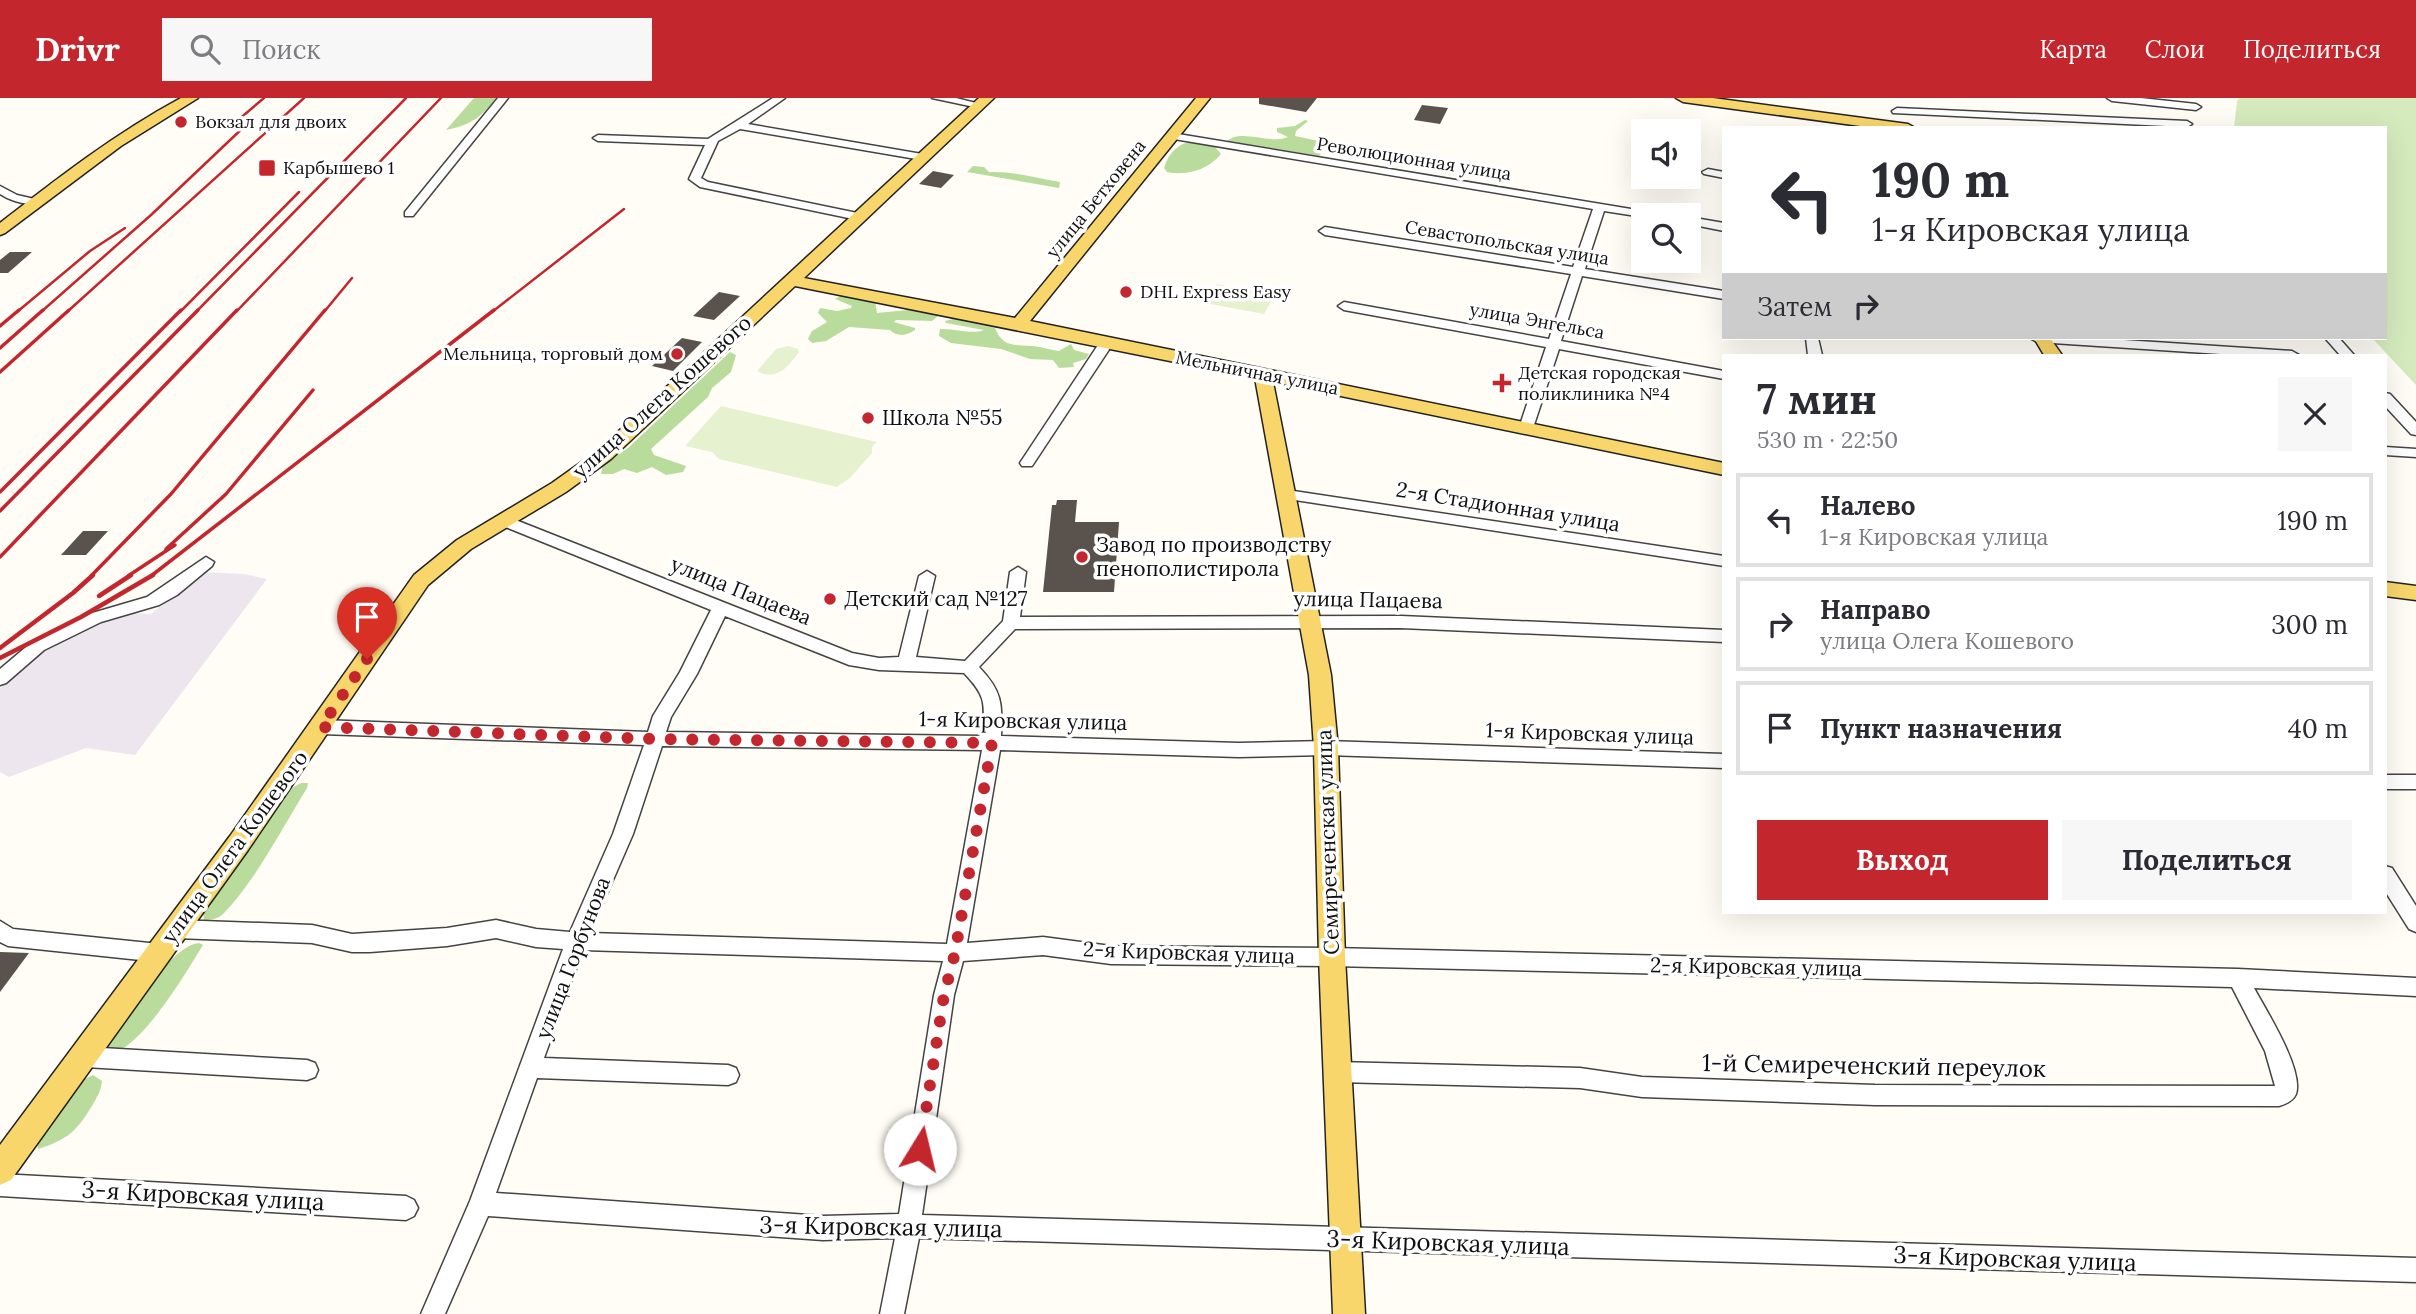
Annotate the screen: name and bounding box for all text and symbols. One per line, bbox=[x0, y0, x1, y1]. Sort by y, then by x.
search box bbox=[162, 18, 652, 81]
text: Drivr bbox=[35, 28, 120, 70]
icon: search bbox=[186, 30, 224, 68]
text: Поиск bbox=[242, 33, 320, 66]
text: Карта bbox=[2039, 34, 2107, 65]
text: Слои bbox=[2145, 34, 2205, 65]
text: Поделиться bbox=[2243, 34, 2381, 65]
place label: Вокзал для двоих bbox=[195, 110, 347, 133]
marker: Вокзал для двоих bbox=[173, 114, 189, 130]
map controls bbox=[1631, 119, 1701, 273]
button: sound bbox=[1631, 119, 1701, 189]
street label: Революционная улица bbox=[1315, 132, 1513, 185]
street label: улица Бетховена bbox=[1041, 135, 1151, 263]
text: 190 m bbox=[1872, 148, 2009, 210]
icon: left bbox=[1757, 154, 1848, 245]
place label: Карбышево 1 bbox=[283, 156, 394, 179]
marker: Карбышево 1 bbox=[257, 158, 277, 178]
button: search bbox=[1631, 203, 1701, 273]
text: 1-я Кировская улица bbox=[1872, 209, 2190, 250]
street label: Севастопольская улица bbox=[1403, 215, 1611, 270]
place label: DHL Express Easy bbox=[1140, 280, 1292, 303]
marker: DHL Express Easy bbox=[1118, 284, 1134, 300]
icon: right bbox=[1847, 287, 1885, 325]
text: Затем bbox=[1757, 290, 1833, 323]
street label: улица Энгельса bbox=[1468, 297, 1606, 344]
street label: улица Олега Кошевого bbox=[566, 309, 757, 484]
place label: Мельница, торговый дом bbox=[443, 342, 663, 365]
street label: Мельничная улица bbox=[1174, 345, 1340, 400]
marker: Мельница, торговый дом bbox=[669, 346, 685, 362]
place label: Детская городская поликлиника №4 bbox=[1518, 361, 1681, 405]
text: 7 мин bbox=[1757, 372, 1877, 426]
marker: Детская городская поликлиника №4 bbox=[1492, 373, 1512, 393]
button: close bbox=[2278, 377, 2352, 451]
place label: Школа №55 bbox=[882, 404, 1002, 431]
marker: Школа №55 bbox=[860, 410, 876, 426]
text: 530 m · 22:50 bbox=[1757, 425, 1898, 454]
street label: 2-я Стадионная улица bbox=[1394, 475, 1622, 538]
text: Налево bbox=[1820, 489, 1916, 522]
icon: left bbox=[1761, 501, 1799, 539]
text: 190 m bbox=[2277, 504, 2348, 537]
text: 1-я Кировская улица bbox=[1820, 522, 2048, 551]
place label: Завод по производству пенополистирола bbox=[1096, 531, 1331, 582]
marker: Завод по производству пенополистирола bbox=[1074, 549, 1090, 565]
street label: улица Пацаева bbox=[667, 550, 816, 631]
place label: Детский сад №127 bbox=[844, 585, 1028, 612]
street label: улица Пацаева bbox=[1293, 585, 1443, 614]
pin bbox=[337, 587, 397, 659]
marker: Детский сад №127 bbox=[822, 591, 838, 607]
text: Направо bbox=[1820, 593, 1931, 626]
icon: arrive bbox=[348, 598, 386, 636]
icon: right bbox=[1761, 605, 1799, 643]
text: 300 m bbox=[2271, 608, 2348, 641]
text: улица Олега Кошевого bbox=[1820, 626, 2074, 655]
street label: 1-я Кировская улица bbox=[919, 705, 1128, 736]
icon: arrive bbox=[1761, 709, 1799, 747]
text: Пункт назначения bbox=[1820, 712, 2062, 745]
text: 40 m bbox=[2288, 712, 2348, 745]
street label: 1-я Кировская улица bbox=[1485, 716, 1695, 751]
street label: Семиреченская улица bbox=[1310, 729, 1345, 955]
street label: улица Олега Кошевого bbox=[156, 745, 314, 948]
button: Выход bbox=[1757, 820, 2048, 900]
button: Поделиться bbox=[2062, 820, 2352, 900]
street label: улица Горбунова bbox=[529, 873, 616, 1043]
street label: 2-я Кировская улица bbox=[1083, 935, 1296, 970]
street label: 2-я Кировская улица bbox=[1650, 951, 1862, 982]
street label: 1-й Семиреченский переулок bbox=[1702, 1047, 2046, 1084]
position arrow bbox=[883, 1112, 957, 1186]
street label: 3-я Кировская улица bbox=[81, 1174, 325, 1217]
street label: 3-я Кировская улица bbox=[759, 1209, 1003, 1244]
street label: 3-я Кировская улица bbox=[1326, 1223, 1570, 1262]
street label: 3-я Кировская улица bbox=[1893, 1239, 2137, 1278]

